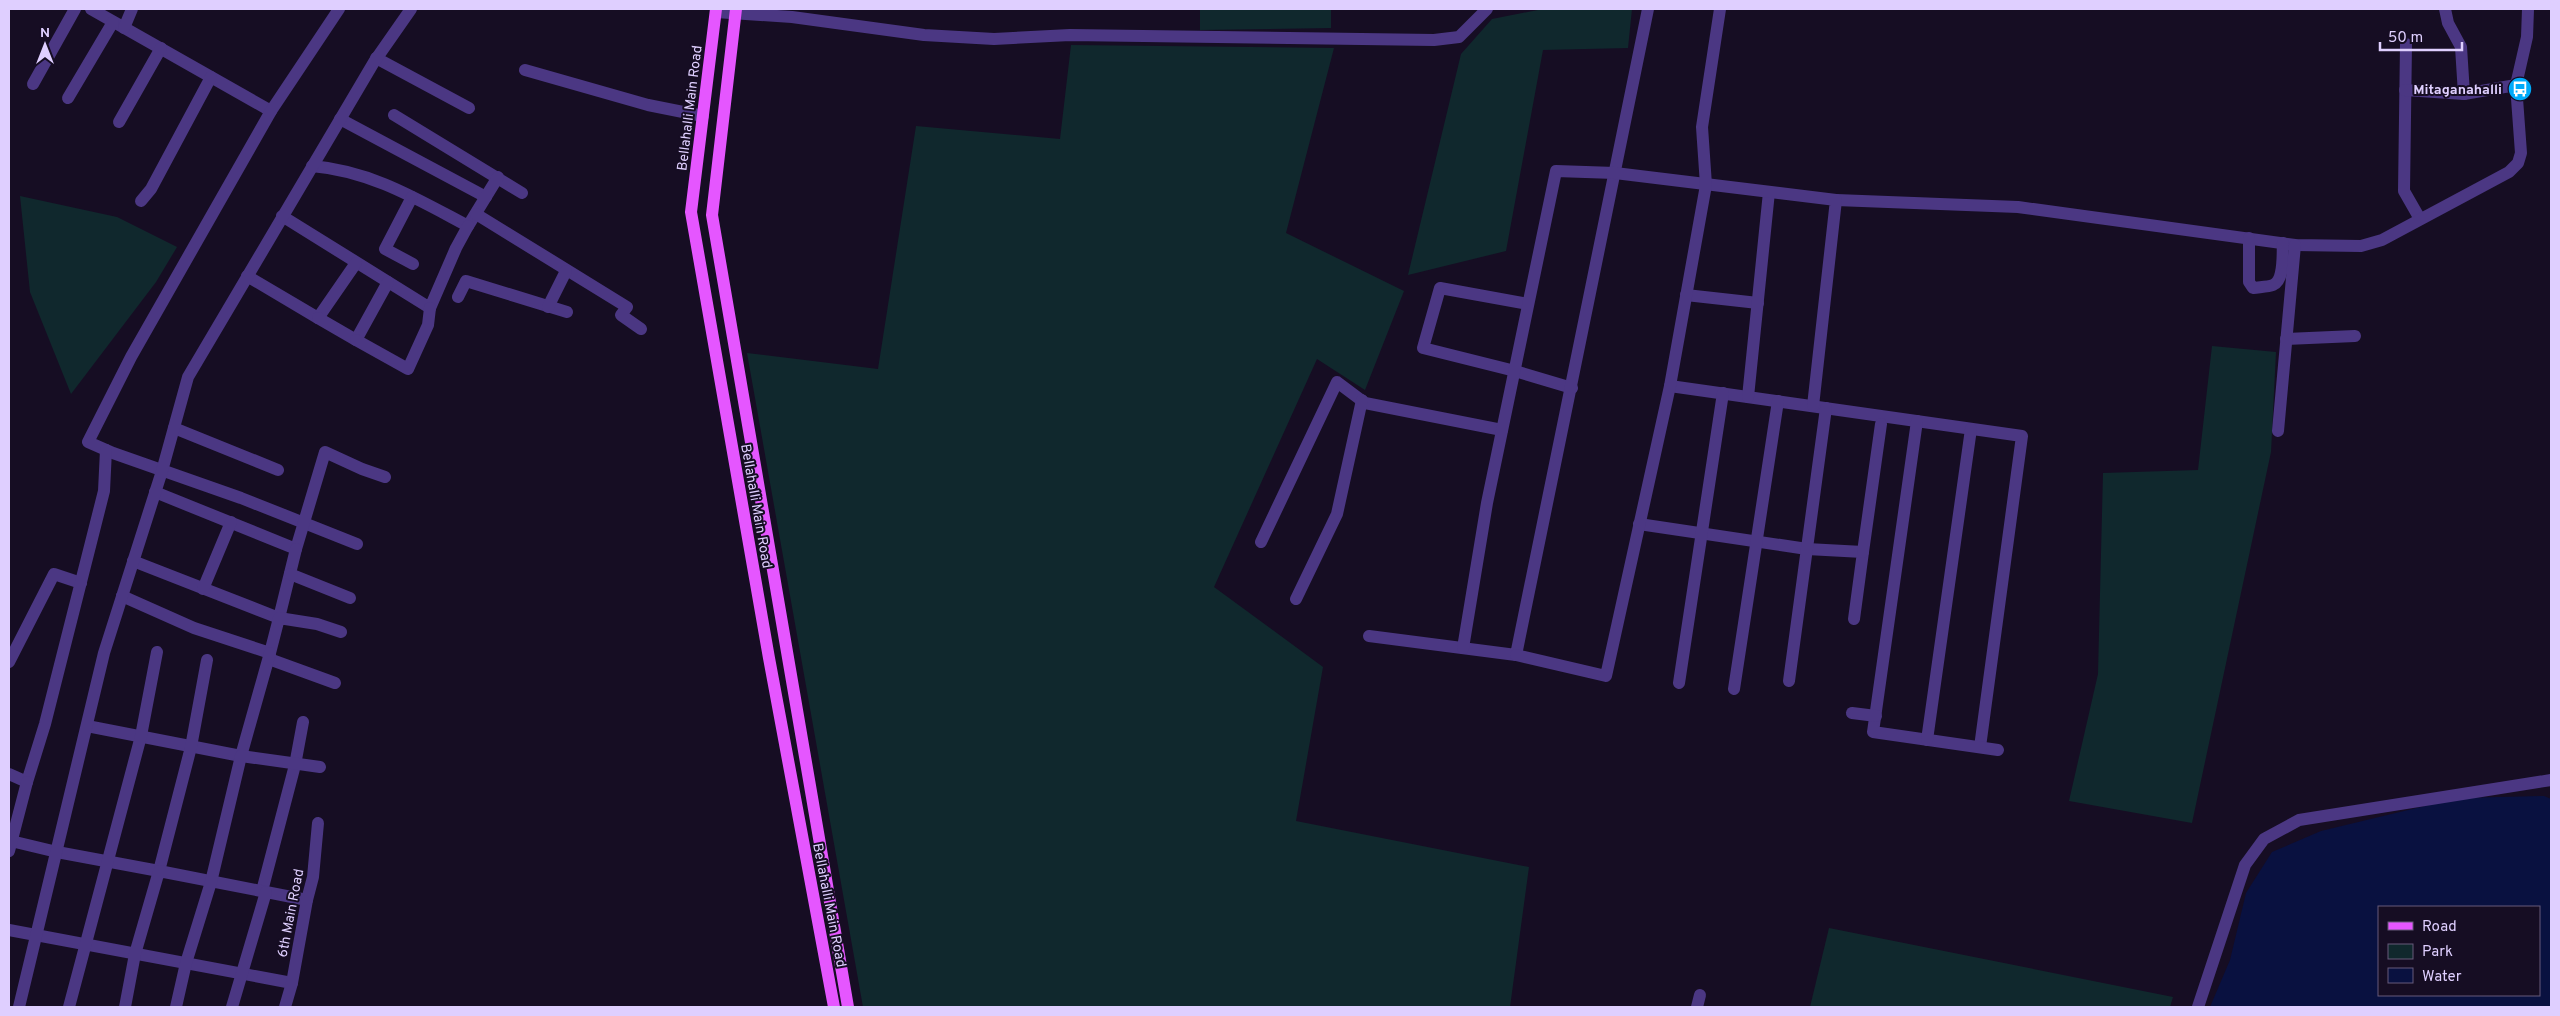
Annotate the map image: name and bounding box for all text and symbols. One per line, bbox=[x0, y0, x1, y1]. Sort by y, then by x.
north arrow bbox=[20, 20, 70, 70]
scale bar bbox=[2380, 20, 2462, 52]
text: N bbox=[40, 25, 50, 42]
text: 50 m bbox=[2388, 29, 2423, 48]
street label: Bellahalli Main Road bbox=[674, 44, 707, 172]
bus stop icon: Mitaganahalli bbox=[2507, 76, 2533, 102]
place label: Mitaganahalli bbox=[2413, 82, 2502, 99]
street label: Bellahalli Main Road bbox=[736, 443, 775, 570]
street label: Bellahalli Main Road bbox=[808, 842, 849, 969]
street label: 6th Main Road bbox=[275, 868, 308, 959]
legend bbox=[2378, 906, 2540, 996]
text: Road bbox=[2422, 918, 2457, 937]
text: Park bbox=[2422, 943, 2453, 962]
text: Water bbox=[2422, 968, 2462, 987]

